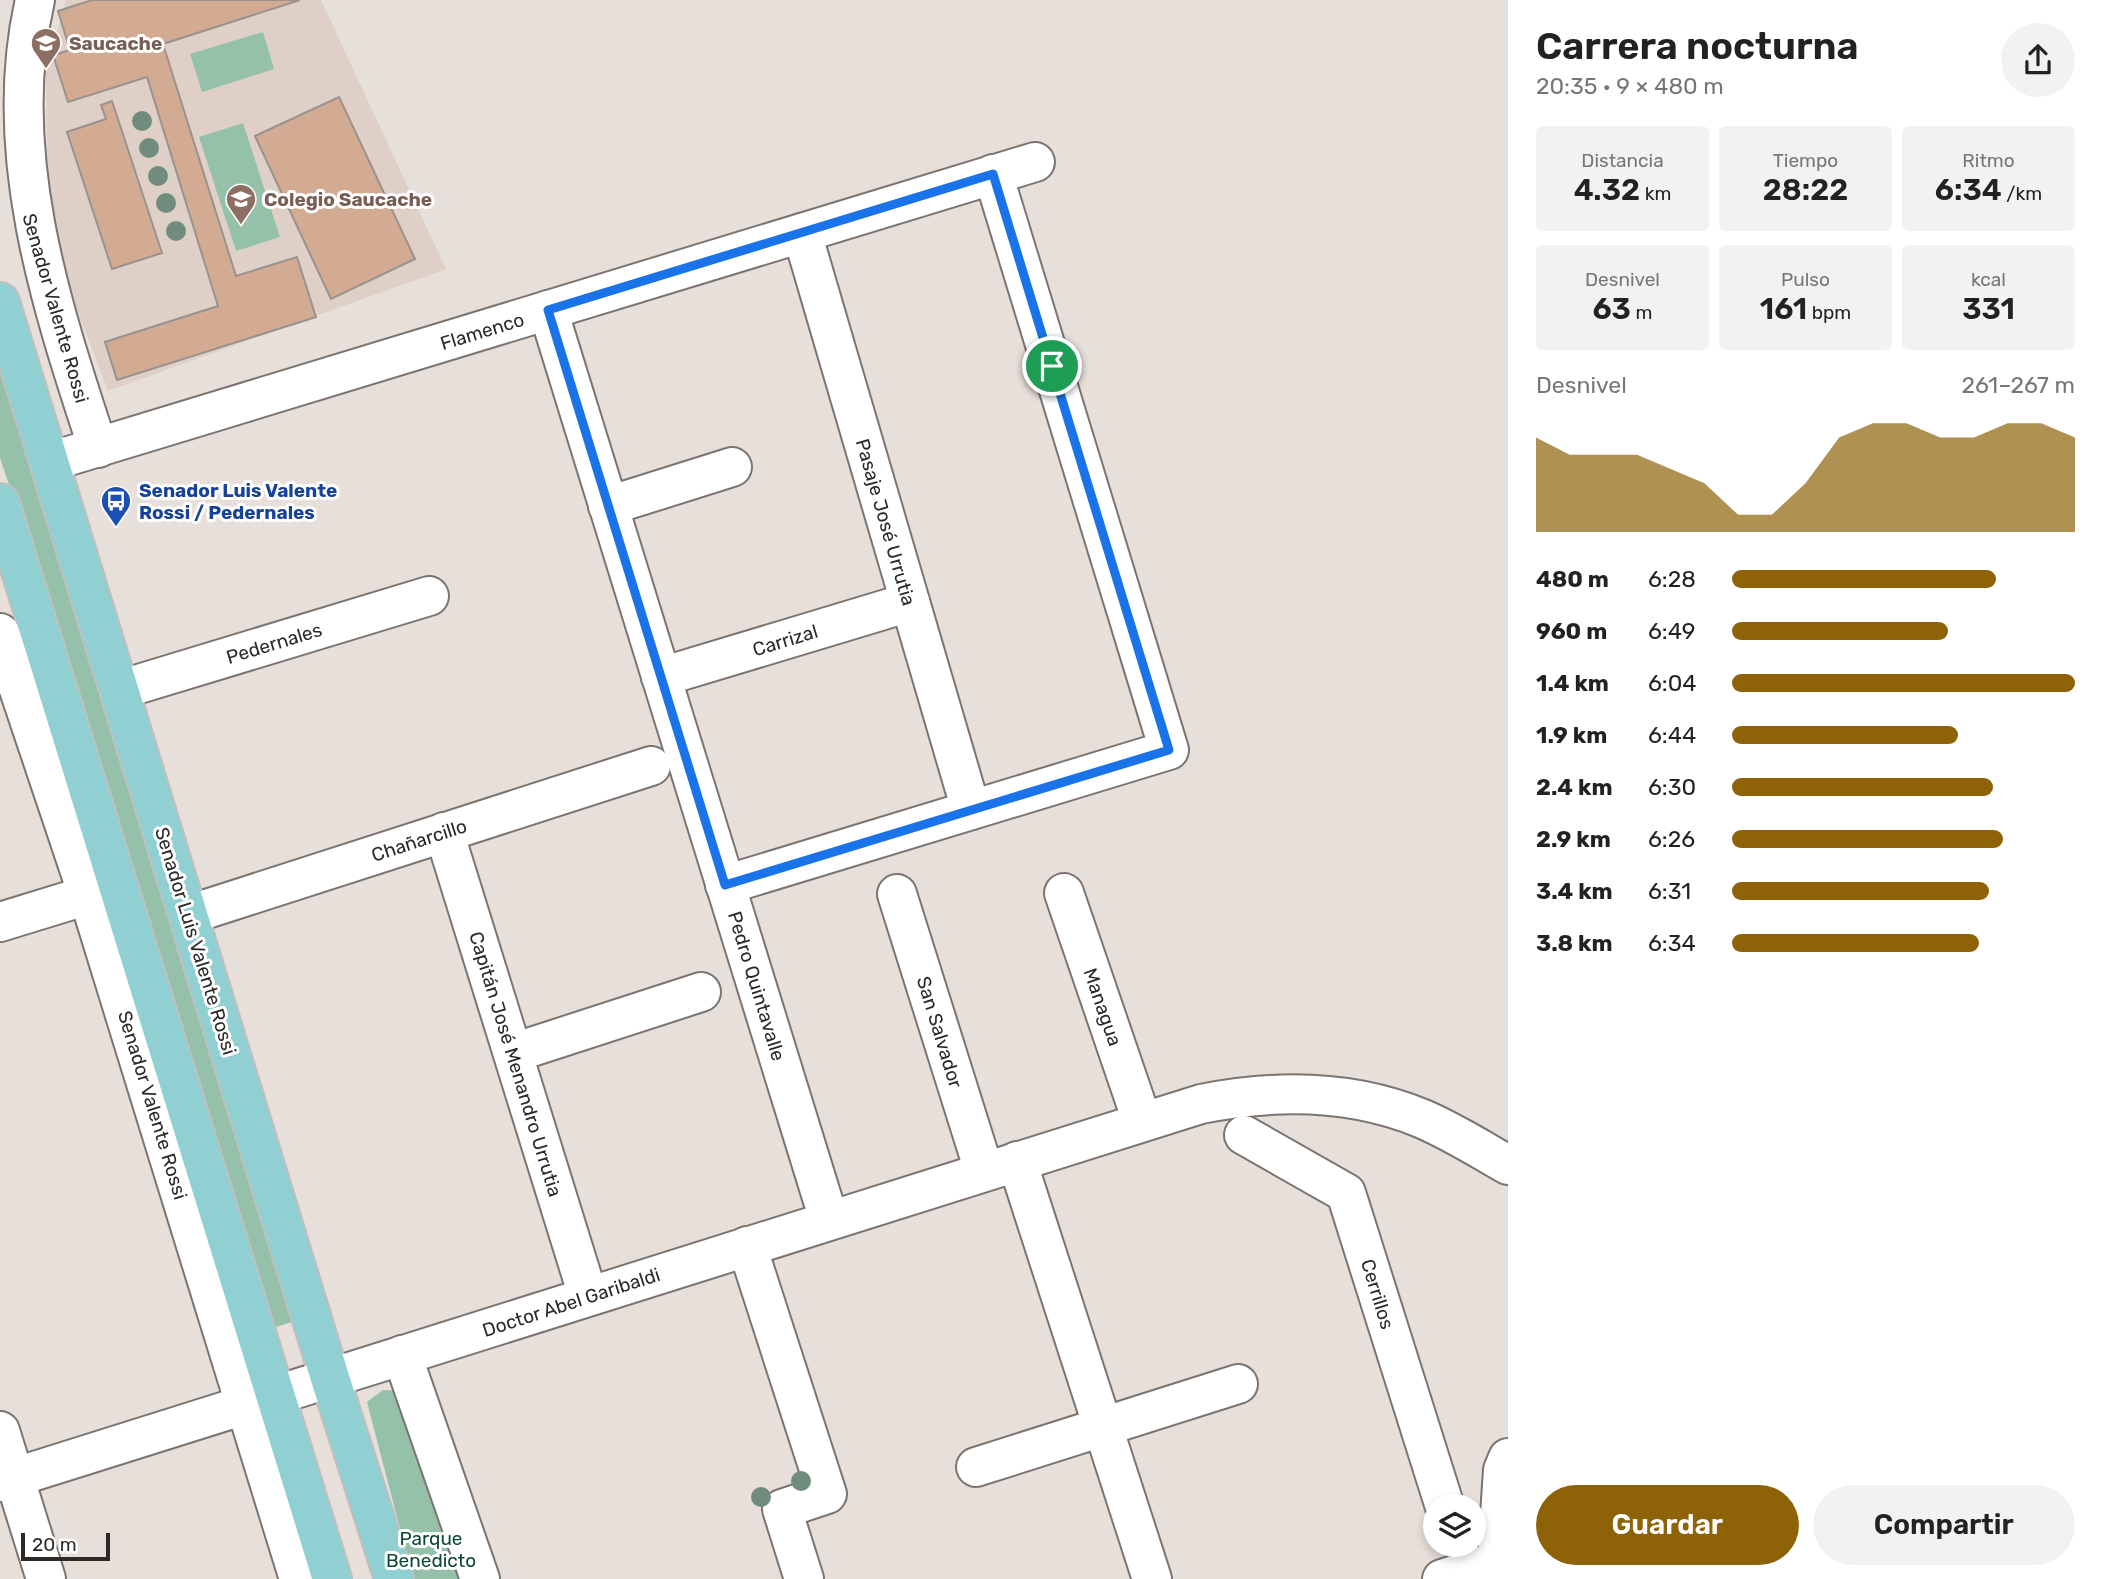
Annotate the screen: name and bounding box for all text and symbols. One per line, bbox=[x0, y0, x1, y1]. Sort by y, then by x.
text: Carrera nocturna bbox=[1536, 23, 1859, 69]
button: share bbox=[2001, 23, 2075, 97]
school or university icon: Saucache bbox=[29, 26, 63, 70]
place label: Saucache bbox=[69, 32, 162, 55]
text: 20:35 · 9 × 480 m bbox=[1536, 72, 1724, 100]
text: Distancia bbox=[1581, 149, 1664, 172]
text: Tiempo bbox=[1773, 149, 1838, 172]
text: Ritmo bbox=[1962, 149, 2015, 172]
text: 4.32 bbox=[1574, 172, 1640, 208]
text: 28:22 bbox=[1763, 172, 1848, 208]
text: 6:34 bbox=[1935, 172, 2002, 208]
school or university icon: Colegio Saucache bbox=[224, 182, 258, 226]
text: km bbox=[1640, 182, 1671, 205]
text: /km bbox=[2002, 182, 2042, 205]
place label: Colegio Saucache bbox=[264, 188, 432, 211]
street label: Senador Valente Rossi bbox=[17, 211, 94, 406]
text: Desnivel bbox=[1585, 268, 1660, 291]
text: Pulso bbox=[1781, 268, 1830, 291]
text: kcal bbox=[1971, 268, 2006, 291]
text: 63 bbox=[1592, 291, 1631, 327]
text: 161 bbox=[1760, 291, 1807, 327]
text: 331 bbox=[1962, 291, 2015, 327]
text: m bbox=[1631, 301, 1653, 324]
text: bpm bbox=[1807, 301, 1851, 324]
street label: Flamenco bbox=[437, 308, 527, 355]
pin bbox=[1022, 336, 1082, 396]
icon: arrive bbox=[1033, 347, 1071, 385]
text: Desnivel bbox=[1536, 371, 1627, 399]
text: 261–267 m bbox=[1962, 371, 2075, 399]
street label: Pasaje José Urrutia bbox=[851, 436, 920, 608]
place label: Senador Luis Valente Rossi / Pedernales bbox=[139, 479, 337, 524]
bus stop icon: Senador Luis Valente Rossi / Pedernales bbox=[99, 484, 133, 528]
text: 480 m bbox=[1536, 565, 1609, 593]
text: 6:28 bbox=[1648, 565, 1696, 593]
text: 960 m bbox=[1536, 617, 1607, 645]
text: 6:49 bbox=[1648, 617, 1696, 645]
street label: Pedernales bbox=[224, 618, 325, 669]
street label: Carrizal bbox=[750, 620, 821, 661]
text: 1.4 km bbox=[1536, 669, 1609, 697]
text: 6:04 bbox=[1648, 669, 1697, 697]
text: 1.9 km bbox=[1536, 721, 1607, 749]
text: 6:44 bbox=[1648, 721, 1696, 749]
text: 2.4 km bbox=[1536, 773, 1612, 801]
text: 6:30 bbox=[1648, 773, 1696, 801]
street label: Chañarcillo bbox=[369, 814, 470, 867]
street label: Senador Luis Valente Rossi bbox=[150, 825, 241, 1058]
text: 2.9 km bbox=[1536, 825, 1611, 853]
text: 6:26 bbox=[1648, 825, 1695, 853]
text: 3.4 km bbox=[1536, 877, 1613, 905]
text: 6:31 bbox=[1648, 877, 1691, 905]
street label: Pedro Quintavalle bbox=[723, 909, 790, 1064]
street label: Capitán José Menandro Urrutia bbox=[464, 929, 567, 1199]
text: 3.8 km bbox=[1536, 929, 1613, 957]
text: 6:34 bbox=[1648, 929, 1696, 957]
street label: Managua bbox=[1078, 965, 1127, 1049]
street label: San Salvador bbox=[912, 974, 968, 1091]
street label: Senador Valente Rossi bbox=[113, 1008, 192, 1202]
street label: Cerrillos bbox=[1356, 1256, 1399, 1332]
street label: Doctor Abel Garibaldi bbox=[479, 1263, 663, 1342]
button: Guardar bbox=[1536, 1485, 1799, 1565]
button: Compartir bbox=[1813, 1485, 2075, 1565]
map controls bbox=[1423, 1494, 1486, 1557]
button: layers bbox=[1423, 1494, 1486, 1557]
park label: Parque Benedicto bbox=[386, 1527, 476, 1572]
scale bar bbox=[21, 1530, 110, 1562]
text: 20 m bbox=[32, 1533, 77, 1556]

